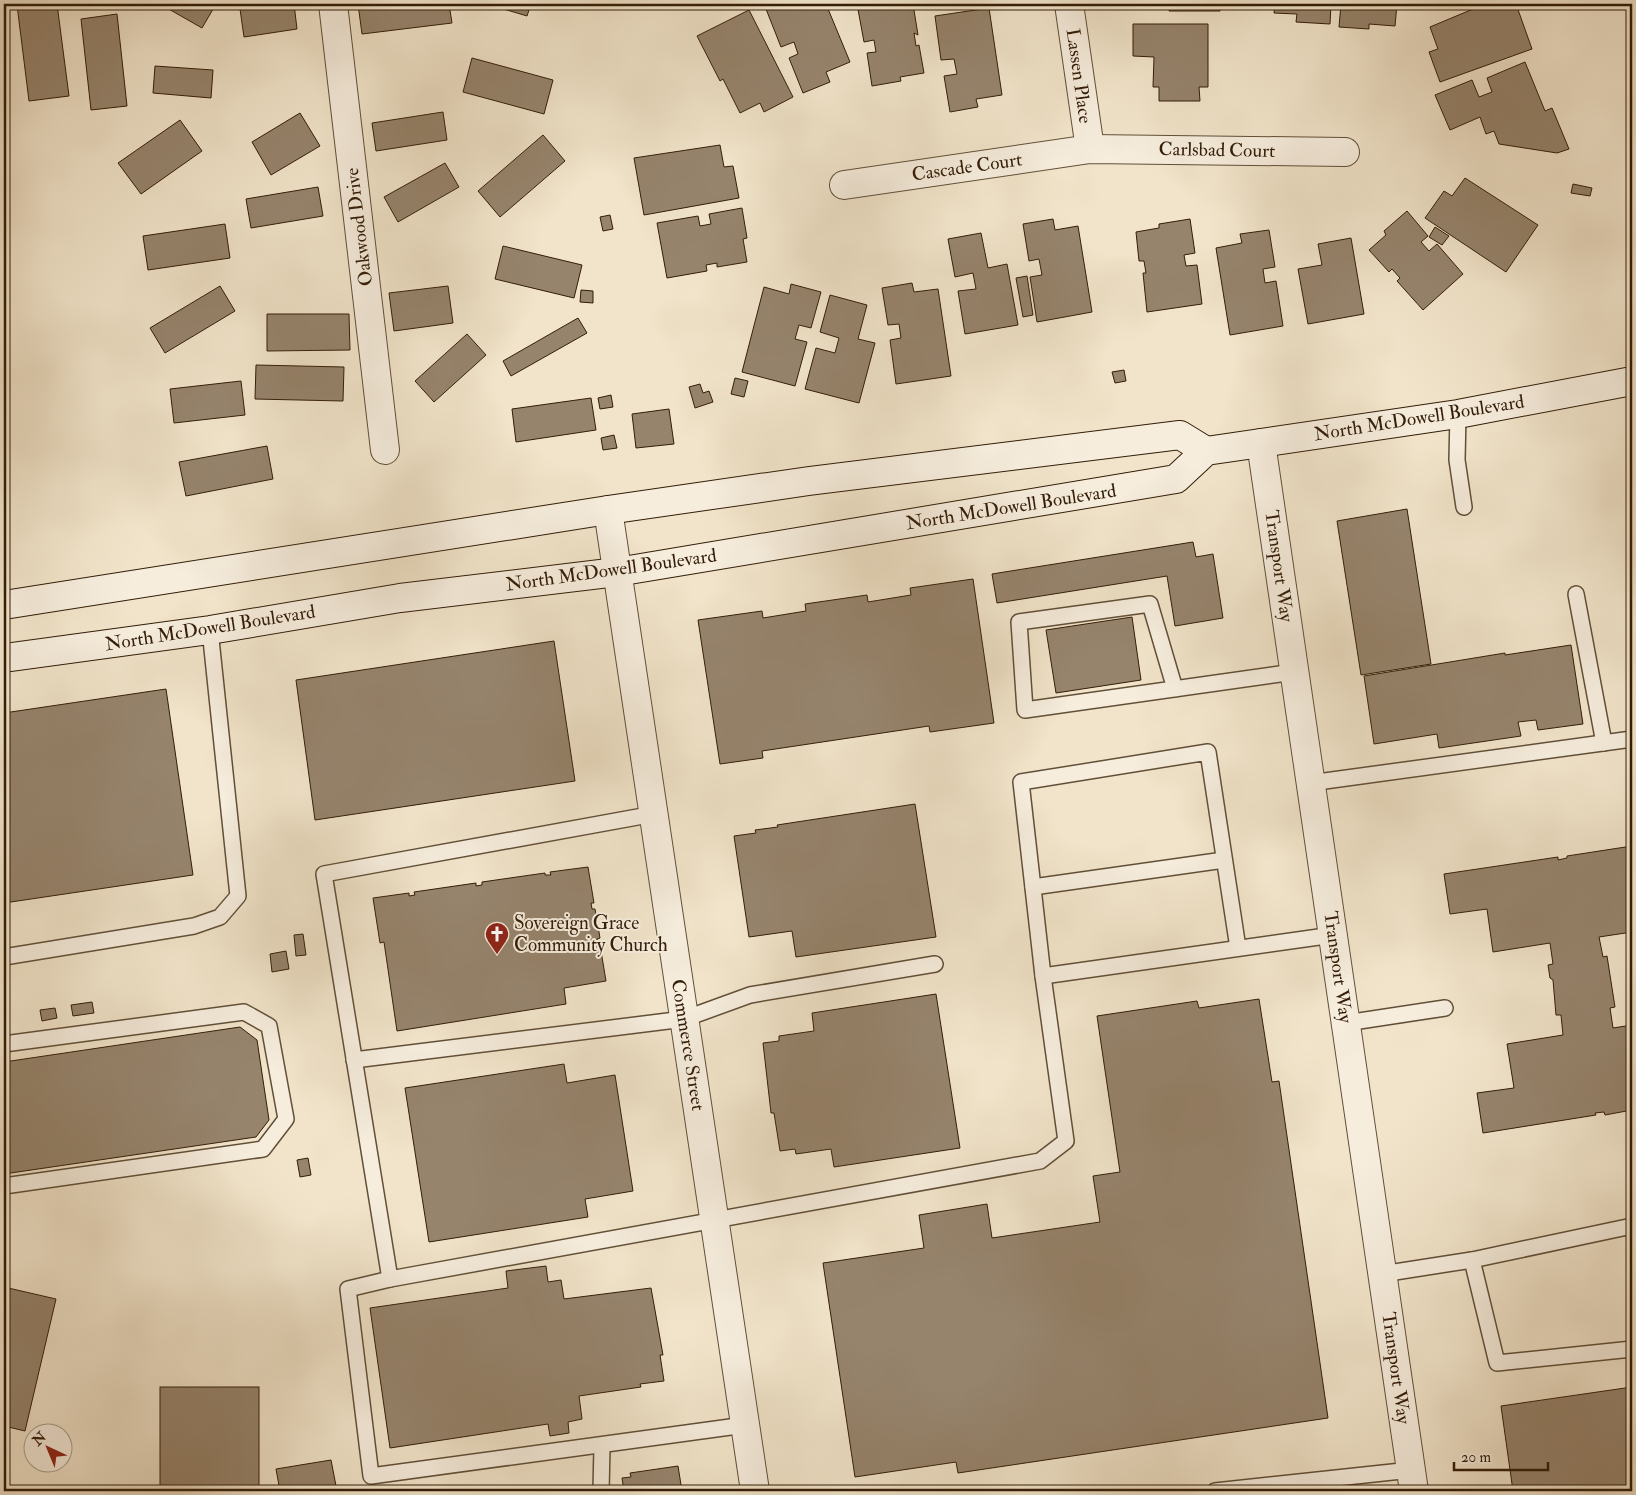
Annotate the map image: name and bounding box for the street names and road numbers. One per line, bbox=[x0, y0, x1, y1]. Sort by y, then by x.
street label: Lassen Place bbox=[1060, 27, 1098, 125]
street label: Carlsbad Court bbox=[1158, 137, 1276, 163]
street label: Cascade Court bbox=[910, 147, 1024, 187]
street label: Oakwood Drive bbox=[340, 166, 378, 288]
street label: North McDowell Boulevard bbox=[1312, 389, 1527, 446]
street label: North McDowell Boulevard bbox=[904, 478, 1119, 535]
street label: Transport Way bbox=[1258, 508, 1299, 624]
street label: North McDowell Boulevard bbox=[504, 543, 719, 597]
street label: North McDowell Boulevard bbox=[103, 599, 318, 656]
street label: Transport Way bbox=[1317, 909, 1358, 1025]
street label: Commerce Street bbox=[666, 978, 710, 1112]
street label: Transport Way bbox=[1375, 1310, 1416, 1426]

